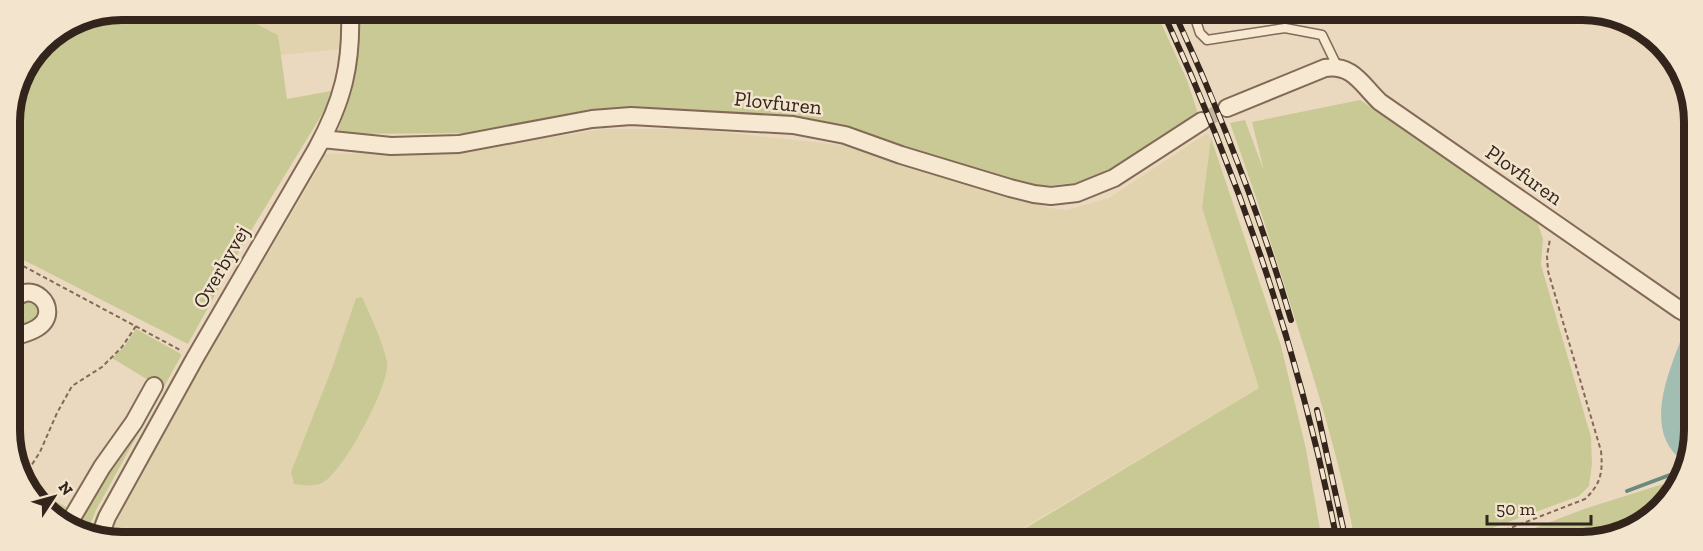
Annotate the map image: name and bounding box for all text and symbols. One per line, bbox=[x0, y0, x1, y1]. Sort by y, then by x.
street label: Plovfuren bbox=[733, 85, 823, 120]
street label: Plovfuren bbox=[1481, 139, 1567, 210]
street label: Overbyvej bbox=[187, 221, 255, 313]
north arrow bbox=[24, 467, 84, 527]
text: N bbox=[54, 478, 77, 499]
scale bar bbox=[1487, 488, 1590, 526]
text: 50 m bbox=[1496, 498, 1536, 520]

